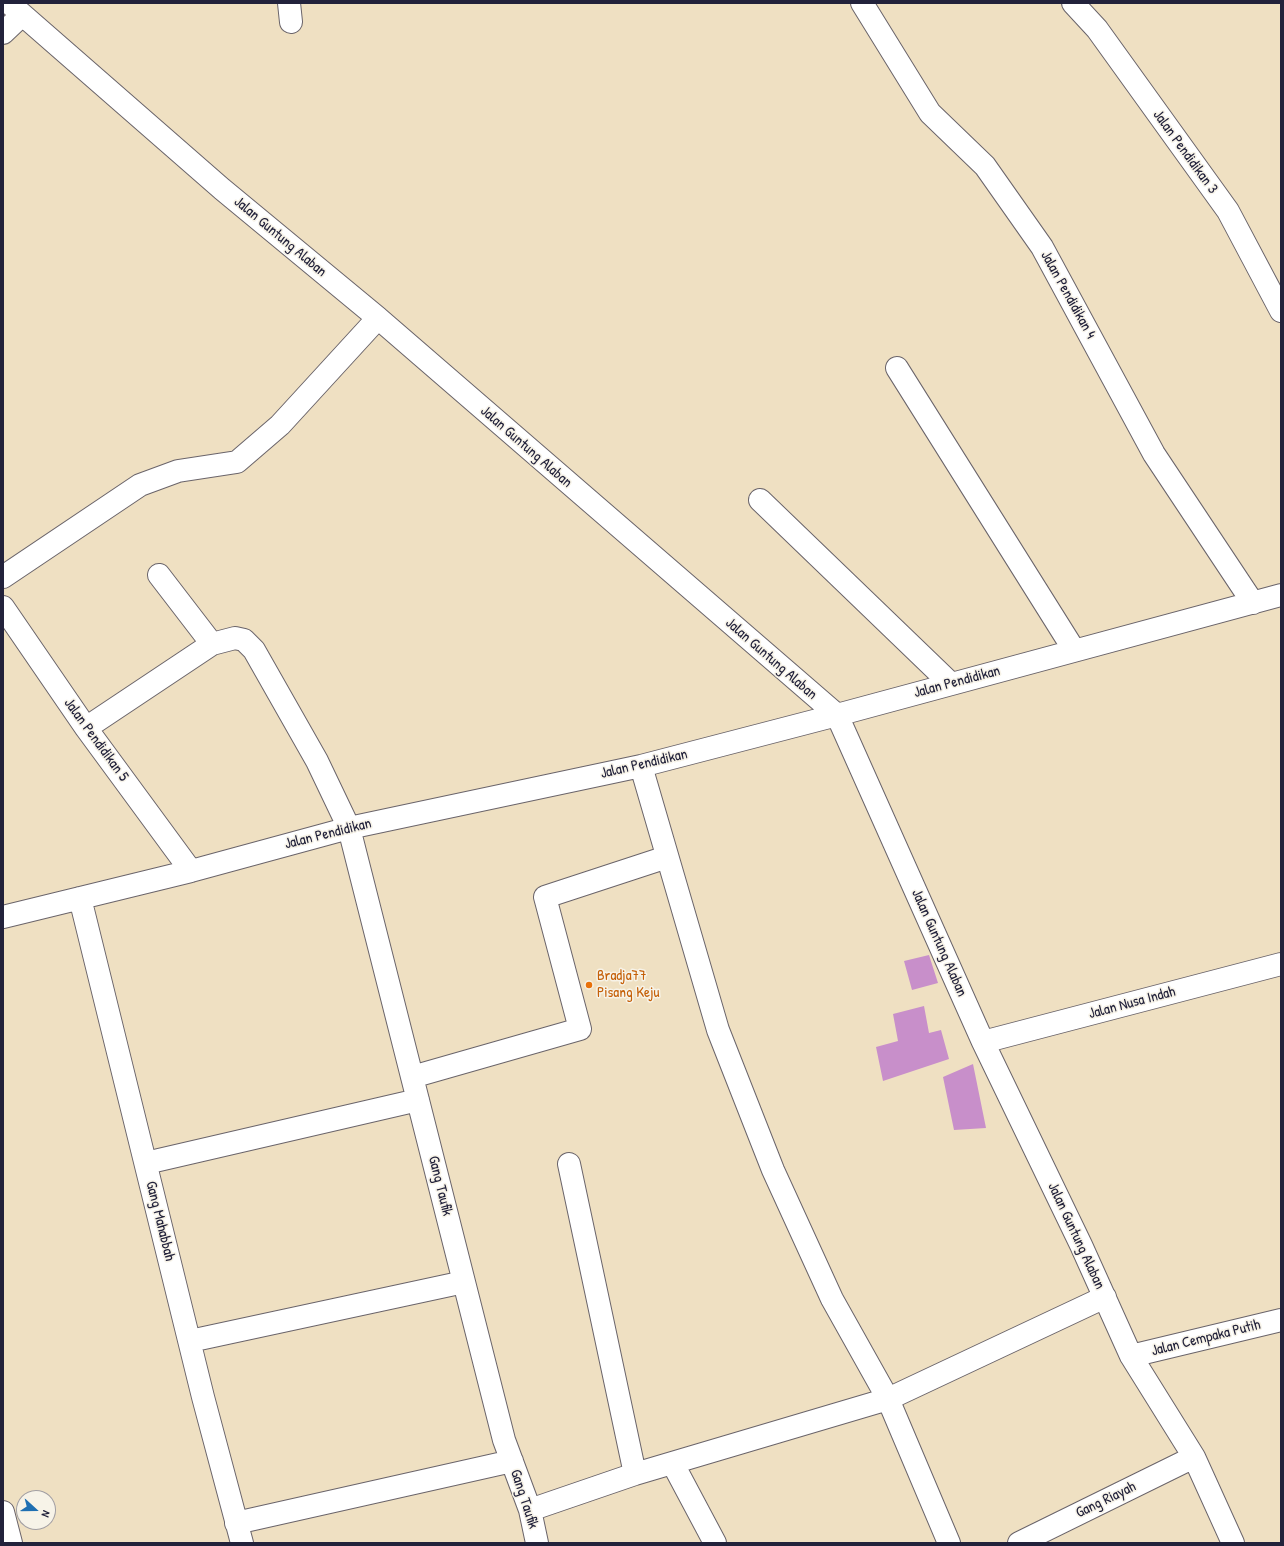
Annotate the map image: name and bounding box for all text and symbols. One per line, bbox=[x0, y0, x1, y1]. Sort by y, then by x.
street label: Jalan Pendidikan 3 bbox=[1149, 107, 1221, 197]
street label: Jalan Guntung Alaban bbox=[230, 193, 330, 281]
street label: Jalan Pendidikan 4 bbox=[1036, 248, 1100, 342]
street label: Jalan Guntung Alaban bbox=[476, 402, 576, 492]
street label: Jalan Guntung Alaban bbox=[721, 614, 821, 704]
street label: Jalan Pendidikan bbox=[912, 662, 1002, 702]
street label: Jalan Pendidikan 5 bbox=[60, 695, 132, 785]
street label: Jalan Pendidikan bbox=[599, 745, 689, 783]
street label: Jalan Pendidikan bbox=[283, 815, 373, 853]
street label: Jalan Guntung Alaban bbox=[907, 887, 971, 999]
place label: Bradja77 Pisang Keju bbox=[597, 967, 659, 1002]
marker: Bradja77 Pisang Keju bbox=[584, 980, 594, 990]
street label: Jalan Nusa Indah bbox=[1087, 983, 1177, 1023]
street label: Gang Taufik bbox=[424, 1154, 456, 1218]
street label: Gang Mahabbah bbox=[141, 1179, 179, 1263]
street label: Jalan Guntung Alaban bbox=[1043, 1180, 1109, 1292]
street label: Jalan Cempaka Putih bbox=[1150, 1316, 1262, 1360]
street label: Gang Taufik bbox=[506, 1467, 542, 1531]
street label: Gang Riayah bbox=[1073, 1478, 1139, 1522]
north arrow bbox=[16, 1490, 56, 1530]
text: N bbox=[39, 1509, 54, 1519]

